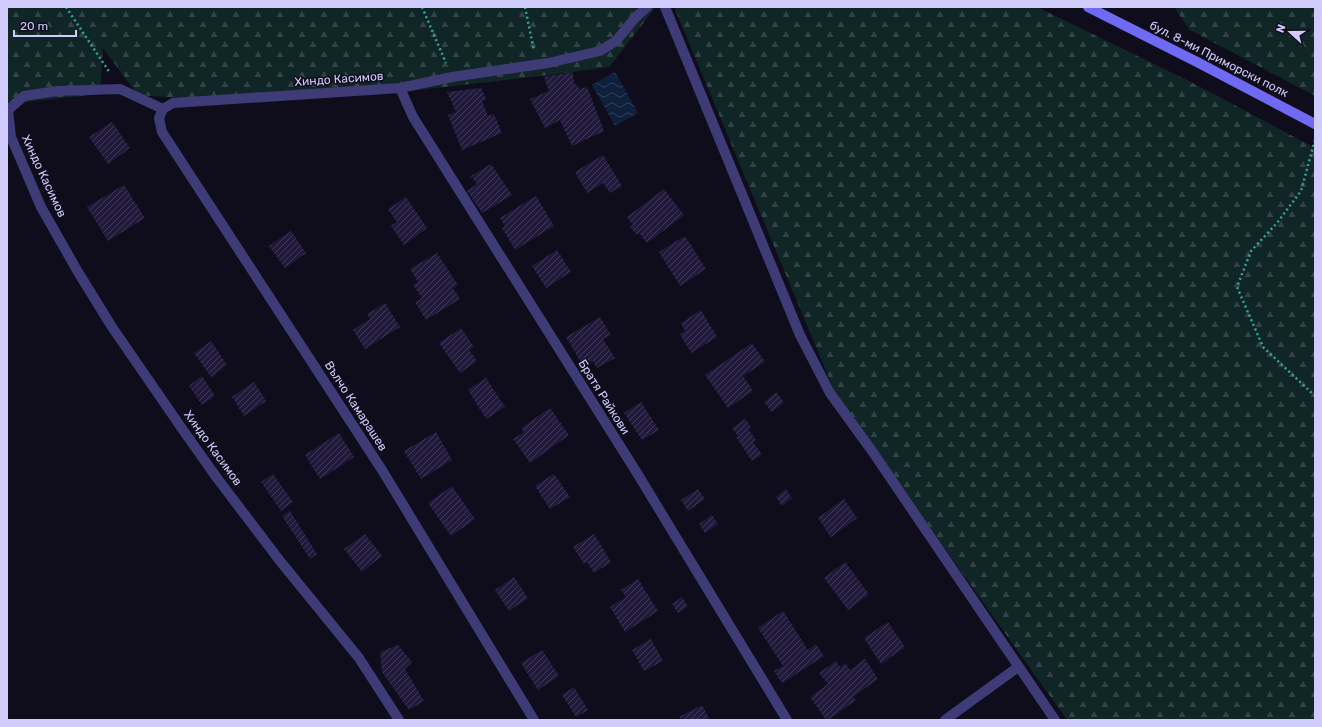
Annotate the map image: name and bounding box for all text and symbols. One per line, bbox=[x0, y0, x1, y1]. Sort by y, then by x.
scale bar bbox=[14, 12, 76, 38]
north arrow bbox=[1270, 12, 1310, 52]
street label: бул. 8-ми Приморски полк bbox=[1147, 18, 1291, 100]
text: 20 m bbox=[20, 19, 48, 33]
text: N bbox=[1274, 22, 1289, 35]
street label: Хиндо Касимов bbox=[294, 69, 384, 89]
street label: Хиндо Касимов bbox=[19, 133, 69, 220]
street label: Братя Райкови bbox=[575, 357, 633, 437]
street label: Вълчо Камарашев bbox=[322, 359, 390, 454]
street label: Хиндо Касимов bbox=[181, 408, 245, 488]

